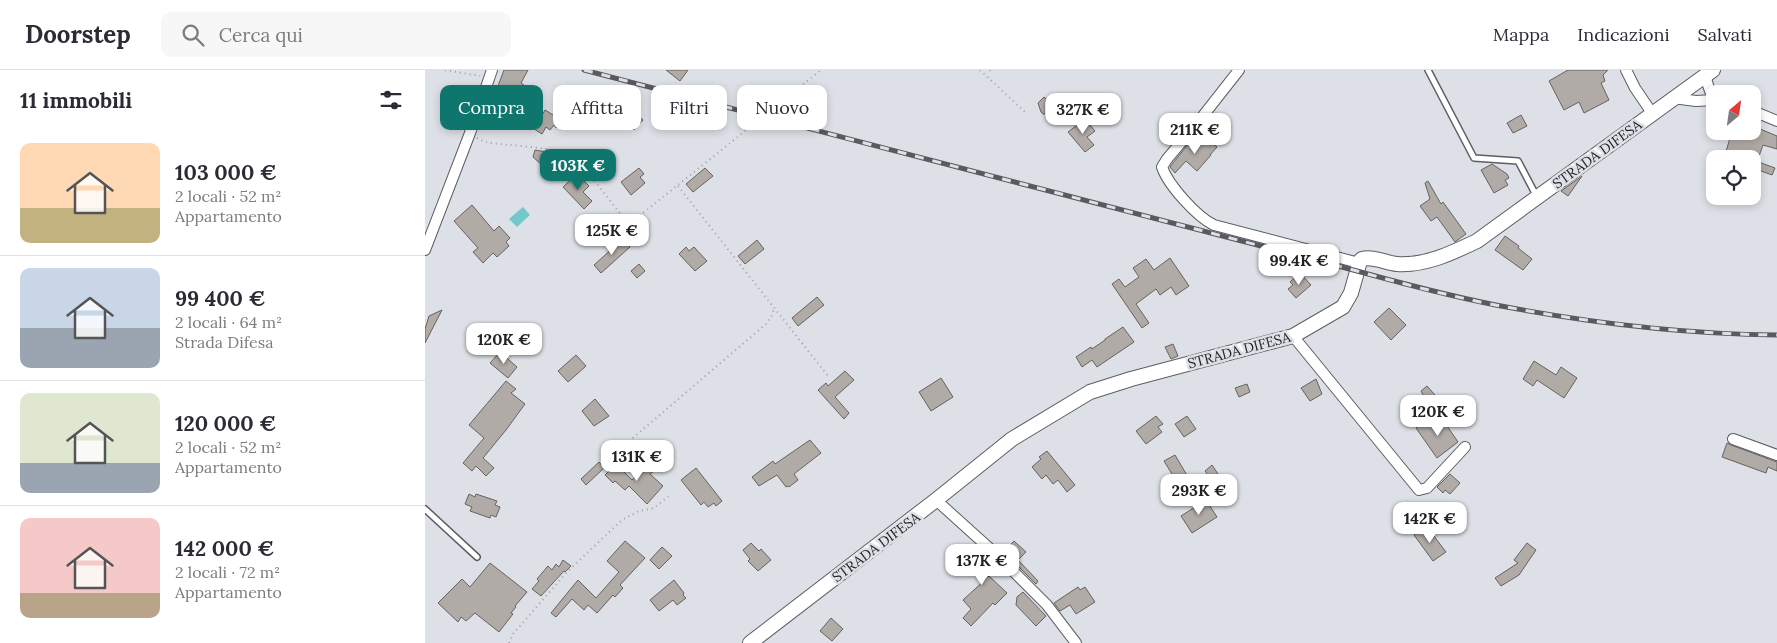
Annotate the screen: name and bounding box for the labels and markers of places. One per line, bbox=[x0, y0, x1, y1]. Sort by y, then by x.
pin: 327K € bbox=[1042, 92, 1124, 135]
pin: 211K € bbox=[1154, 112, 1236, 155]
pin: 103K € bbox=[537, 148, 619, 191]
pin: 125K € bbox=[571, 214, 653, 256]
pin: 99.4K € bbox=[1253, 244, 1345, 286]
pin: 120K € bbox=[463, 322, 545, 365]
pin: 120K € bbox=[1397, 394, 1479, 437]
pin: 131K € bbox=[596, 440, 678, 482]
pin: 293K € bbox=[1158, 474, 1240, 516]
pin: 142K € bbox=[1389, 502, 1471, 544]
pin: 137K € bbox=[941, 544, 1023, 586]

